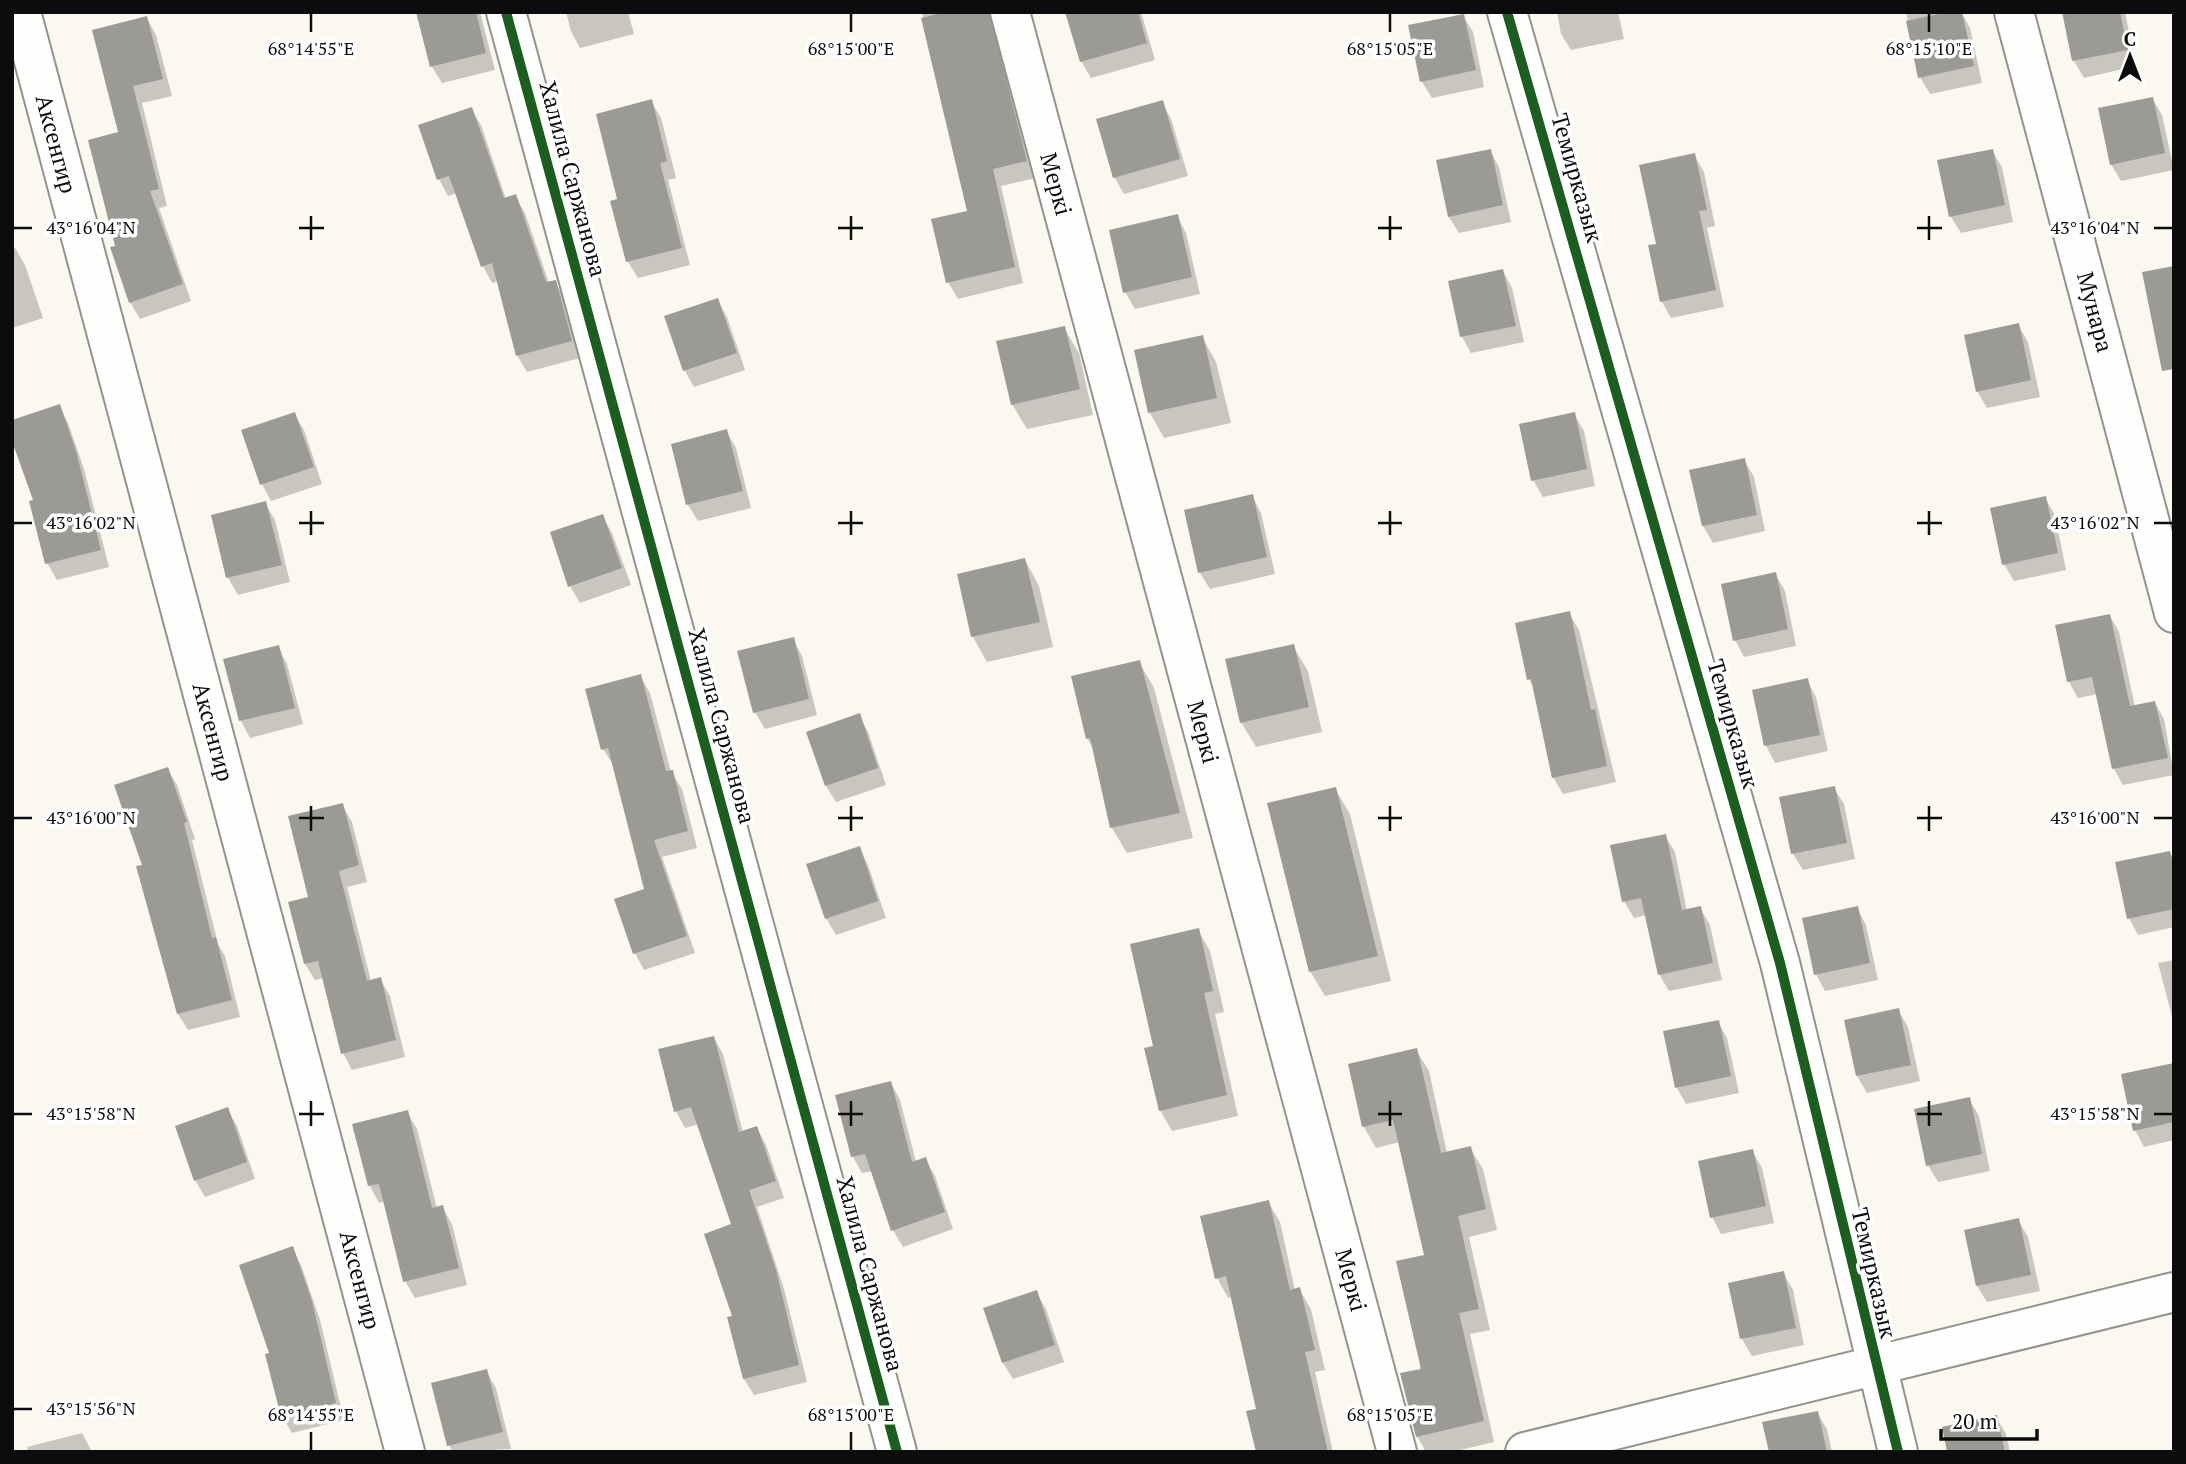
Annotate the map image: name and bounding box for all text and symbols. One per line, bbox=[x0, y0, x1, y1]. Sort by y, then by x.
north arrow bbox=[2095, 21, 2165, 91]
text: С bbox=[2124, 26, 2136, 51]
text: 68°14'55"E bbox=[268, 36, 354, 60]
text: 68°15'00"E bbox=[808, 36, 894, 60]
text: 68°15'05"E bbox=[1347, 36, 1433, 60]
text: 68°15'10"E bbox=[1886, 36, 1972, 60]
street label: Халила Саржанова bbox=[532, 78, 615, 280]
street label: Аксенгир bbox=[28, 91, 85, 197]
street label: Темирказык bbox=[1544, 110, 1611, 247]
street label: Меркі bbox=[1033, 149, 1080, 219]
text: 43°16'04"N bbox=[46, 215, 136, 239]
text: 43°16'04"N bbox=[2050, 215, 2140, 239]
street label: Мунара bbox=[2070, 268, 2121, 356]
text: 43°16'02"N bbox=[46, 510, 136, 534]
text: 43°16'02"N bbox=[2050, 510, 2140, 534]
street label: Халила Саржанова bbox=[681, 625, 764, 827]
street label: Темирказык bbox=[1700, 656, 1767, 793]
street label: Аксенгир bbox=[185, 679, 242, 785]
street label: Меркі bbox=[1180, 697, 1227, 767]
text: 43°16'00"N bbox=[46, 805, 136, 829]
text: 43°16'00"N bbox=[2050, 805, 2140, 829]
text: 43°15'58"N bbox=[46, 1101, 136, 1125]
text: 43°15'58"N bbox=[2050, 1101, 2140, 1125]
street label: Халила Саржанова bbox=[829, 1173, 912, 1375]
street label: Темирказык bbox=[1844, 1205, 1905, 1342]
street label: Аксенгир bbox=[332, 1227, 389, 1333]
street label: Меркі bbox=[1328, 1245, 1375, 1315]
text: 43°15'56"N bbox=[46, 1396, 136, 1420]
scale bar bbox=[1941, 1398, 2037, 1442]
text: 68°14'55"E bbox=[268, 1402, 354, 1426]
text: 68°15'00"E bbox=[808, 1402, 894, 1426]
text: 68°15'05"E bbox=[1347, 1402, 1433, 1426]
text: 20 m bbox=[1952, 1407, 1998, 1435]

